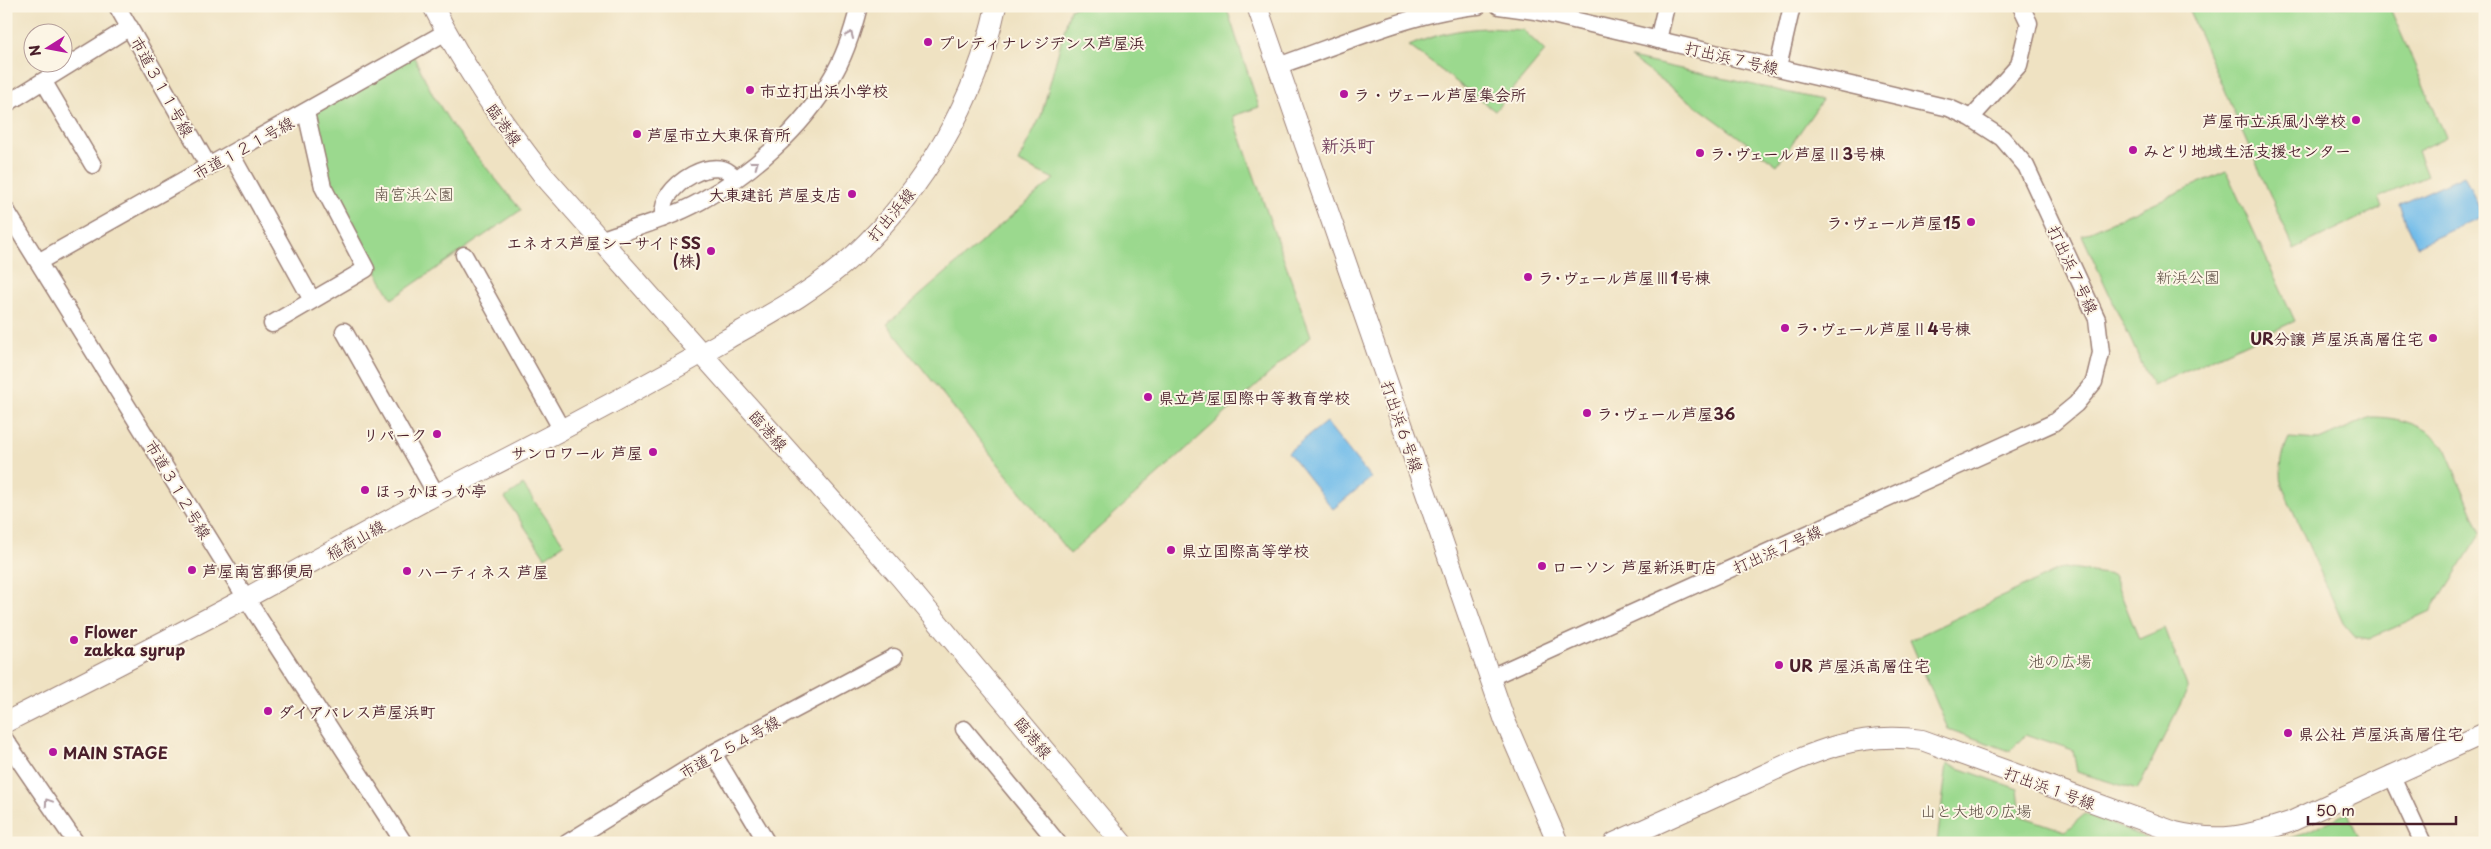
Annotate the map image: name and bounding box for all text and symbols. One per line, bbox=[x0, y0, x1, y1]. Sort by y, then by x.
north arrow bbox=[22, 22, 72, 72]
place label: プレティナレジデンス芦屋浜 bbox=[938, 30, 1145, 54]
street label: 市道３１１号線 bbox=[125, 31, 201, 141]
one-way arrow bbox=[845, 32, 855, 40]
street label: 打出浜７号線 bbox=[1683, 35, 1781, 79]
marker: プレティナレジデンス芦屋浜 bbox=[922, 36, 934, 48]
text: N bbox=[23, 43, 46, 58]
place label: 市立打出浜小学校 bbox=[760, 78, 888, 102]
place label: ラ・ヴェール芦屋集会所 bbox=[1354, 82, 1526, 106]
marker: 市立打出浜小学校 bbox=[744, 84, 756, 96]
marker: ラ・ヴェール芦屋集会所 bbox=[1338, 88, 1350, 100]
street label: 臨港線 bbox=[481, 98, 529, 150]
place label: 芦屋市立浜風小学校 bbox=[2202, 108, 2346, 132]
street label: 市道１２１号線 bbox=[188, 109, 298, 185]
marker: 芦屋市立浜風小学校 bbox=[2350, 114, 2362, 126]
place label: 芦屋市立大東保育所 bbox=[647, 122, 791, 146]
marker: 芦屋市立大東保育所 bbox=[631, 128, 643, 140]
district label: 新浜町 bbox=[1321, 131, 1375, 158]
place label: みどり地域生活支援センター bbox=[2143, 138, 2351, 162]
place label: ラ･ヴェール芦屋Ⅱ3号棟 bbox=[1710, 141, 1886, 165]
marker: みどり地域生活支援センター bbox=[2127, 144, 2139, 156]
marker: ラ･ヴェール芦屋Ⅱ3号棟 bbox=[1694, 147, 1706, 159]
one-way arrow bbox=[749, 162, 758, 170]
park label: 南宮浜公園 bbox=[374, 181, 454, 205]
place label: 大東建託 芦屋支店 bbox=[709, 182, 842, 206]
street label: 打出浜線 bbox=[860, 182, 920, 246]
marker: 大東建託 芦屋支店 bbox=[846, 188, 858, 200]
place label: ラ･ヴェール芦屋15 bbox=[1827, 210, 1961, 234]
marker: ラ･ヴェール芦屋15 bbox=[1965, 216, 1977, 228]
street label: 打出浜７号線 bbox=[2043, 220, 2105, 318]
place label: エネオス芦屋シーサイドSS (株) bbox=[506, 230, 701, 272]
marker: エネオス芦屋シーサイドSS (株) bbox=[705, 245, 717, 257]
park label: 新浜公園 bbox=[2156, 264, 2220, 288]
place label: ラ･ヴェール芦屋Ⅲ1号棟 bbox=[1538, 265, 1711, 289]
marker: ラ･ヴェール芦屋Ⅲ1号棟 bbox=[1522, 271, 1534, 283]
place label: ラ･ヴェール芦屋Ⅱ4号棟 bbox=[1795, 316, 1971, 340]
marker: ラ･ヴェール芦屋Ⅱ4号棟 bbox=[1779, 322, 1791, 334]
place label: UR分譲 芦屋浜高層住宅 bbox=[2250, 326, 2423, 350]
marker: UR分譲 芦屋浜高層住宅 bbox=[2427, 332, 2439, 344]
street label: 打出浜６号線 bbox=[1376, 377, 1430, 475]
place label: 県立芦屋国際中等教育学校 bbox=[1158, 385, 1350, 409]
marker: 県立芦屋国際中等教育学校 bbox=[1142, 391, 1154, 403]
place label: ラ･ヴェール芦屋36 bbox=[1597, 401, 1735, 425]
street label: 臨港線 bbox=[744, 404, 794, 456]
marker: ラ･ヴェール芦屋36 bbox=[1581, 407, 1593, 419]
place label: リパーク bbox=[363, 422, 427, 446]
marker: リパーク bbox=[431, 428, 443, 440]
street label: 市道３１２号線 bbox=[140, 435, 218, 543]
place label: サンロワール 芦屋 bbox=[511, 440, 643, 464]
marker: サンロワール 芦屋 bbox=[647, 446, 659, 458]
place label: ほっかほっか亭 bbox=[375, 478, 487, 502]
marker: ほっかほっか亭 bbox=[359, 484, 371, 496]
street label: 稲荷山線 bbox=[321, 513, 389, 565]
street label: 打出浜７号線 bbox=[1728, 518, 1826, 578]
place label: 県立国際高等学校 bbox=[1181, 538, 1309, 562]
marker: 県立国際高等学校 bbox=[1165, 544, 1177, 556]
place label: ローソン 芦屋新浜町店 bbox=[1552, 554, 1717, 578]
place label: 芦屋南宮郵便局 bbox=[202, 558, 314, 582]
place label: ハーティネス 芦屋 bbox=[417, 559, 549, 583]
marker: ローソン 芦屋新浜町店 bbox=[1536, 560, 1548, 572]
marker: 芦屋南宮郵便局 bbox=[186, 564, 198, 576]
marker: ハーティネス 芦屋 bbox=[401, 565, 413, 577]
place label: Flower zakka syrup bbox=[84, 619, 185, 661]
marker: Flower zakka syrup bbox=[68, 634, 80, 646]
park label: 池の広場 bbox=[2028, 648, 2092, 672]
place label: UR 芦屋浜高層住宅 bbox=[1789, 653, 1930, 677]
marker: UR 芦屋浜高層住宅 bbox=[1773, 659, 1785, 671]
place label: ダイアパレス芦屋浜町 bbox=[278, 699, 435, 723]
marker: ダイアパレス芦屋浜町 bbox=[262, 705, 274, 717]
street label: 市道２５４号線 bbox=[674, 708, 784, 784]
street label: 臨港線 bbox=[1009, 711, 1059, 763]
place label: 県公社 芦屋浜高層住宅 bbox=[2298, 721, 2463, 745]
marker: 県公社 芦屋浜高層住宅 bbox=[2282, 727, 2294, 739]
place label: MAIN STAGE bbox=[63, 740, 168, 764]
marker: MAIN STAGE bbox=[47, 746, 59, 758]
street label: 打出浜１号線 bbox=[2001, 759, 2099, 815]
scale bar bbox=[2308, 794, 2456, 826]
park label: 山と大地の広場 bbox=[1920, 798, 2032, 822]
text: 50 m bbox=[2316, 798, 2355, 821]
one-way arrow bbox=[45, 799, 55, 808]

